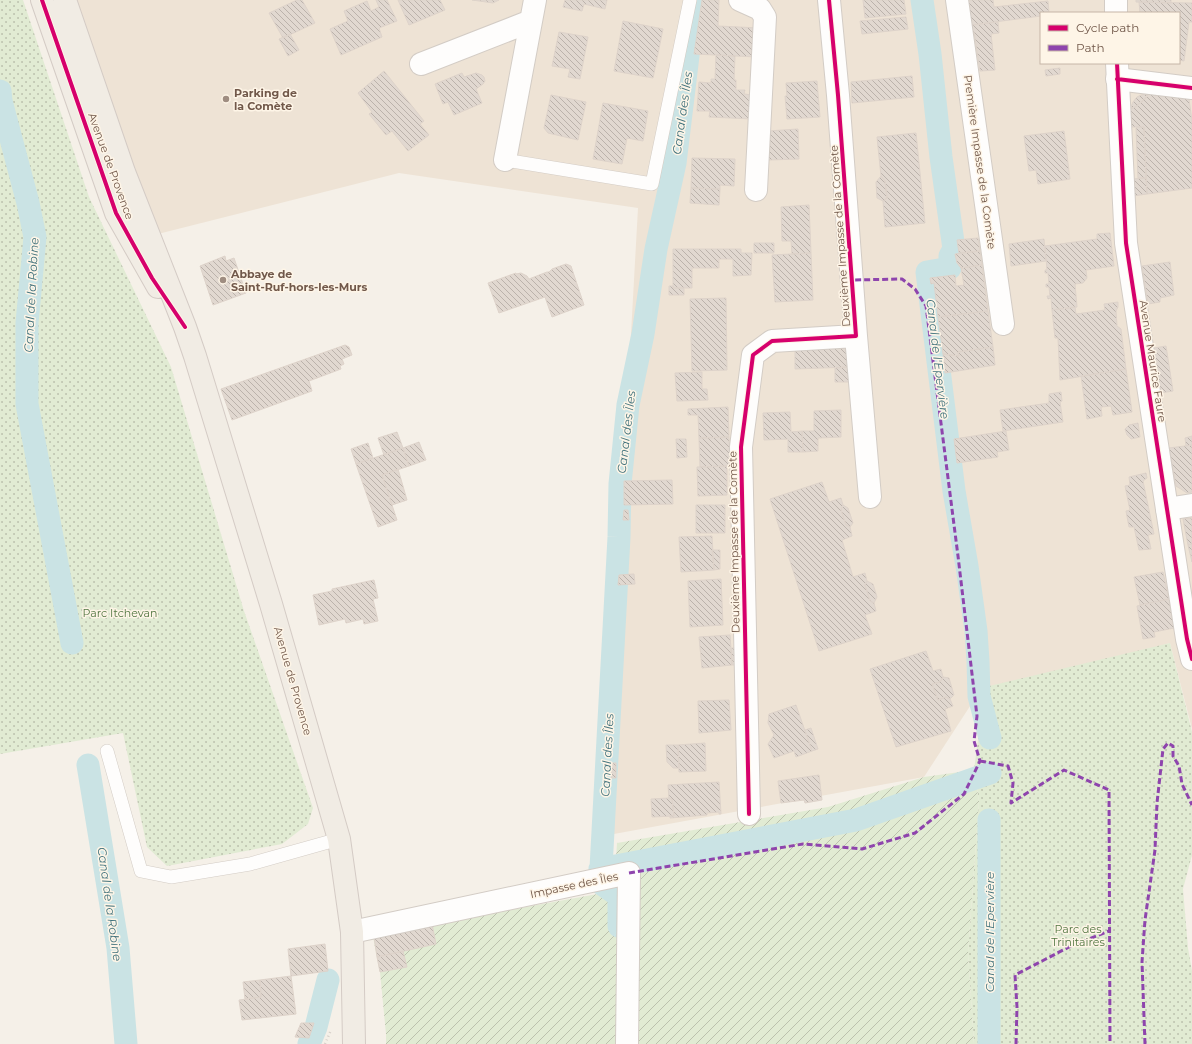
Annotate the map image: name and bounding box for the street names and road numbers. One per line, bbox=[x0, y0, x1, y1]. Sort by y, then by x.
street label: Première Impasse de la Comète bbox=[961, 74, 999, 250]
street label: Avenue de Provence bbox=[85, 111, 137, 222]
street label: Deuxième Impasse de la Comète bbox=[827, 144, 853, 327]
street label: Avenue Maurice Faure bbox=[1136, 299, 1170, 423]
street label: Deuxième Impasse de la Comète bbox=[725, 451, 743, 633]
street label: Avenue de Provence bbox=[271, 625, 315, 737]
street label: Impasse des Îles bbox=[529, 869, 620, 901]

